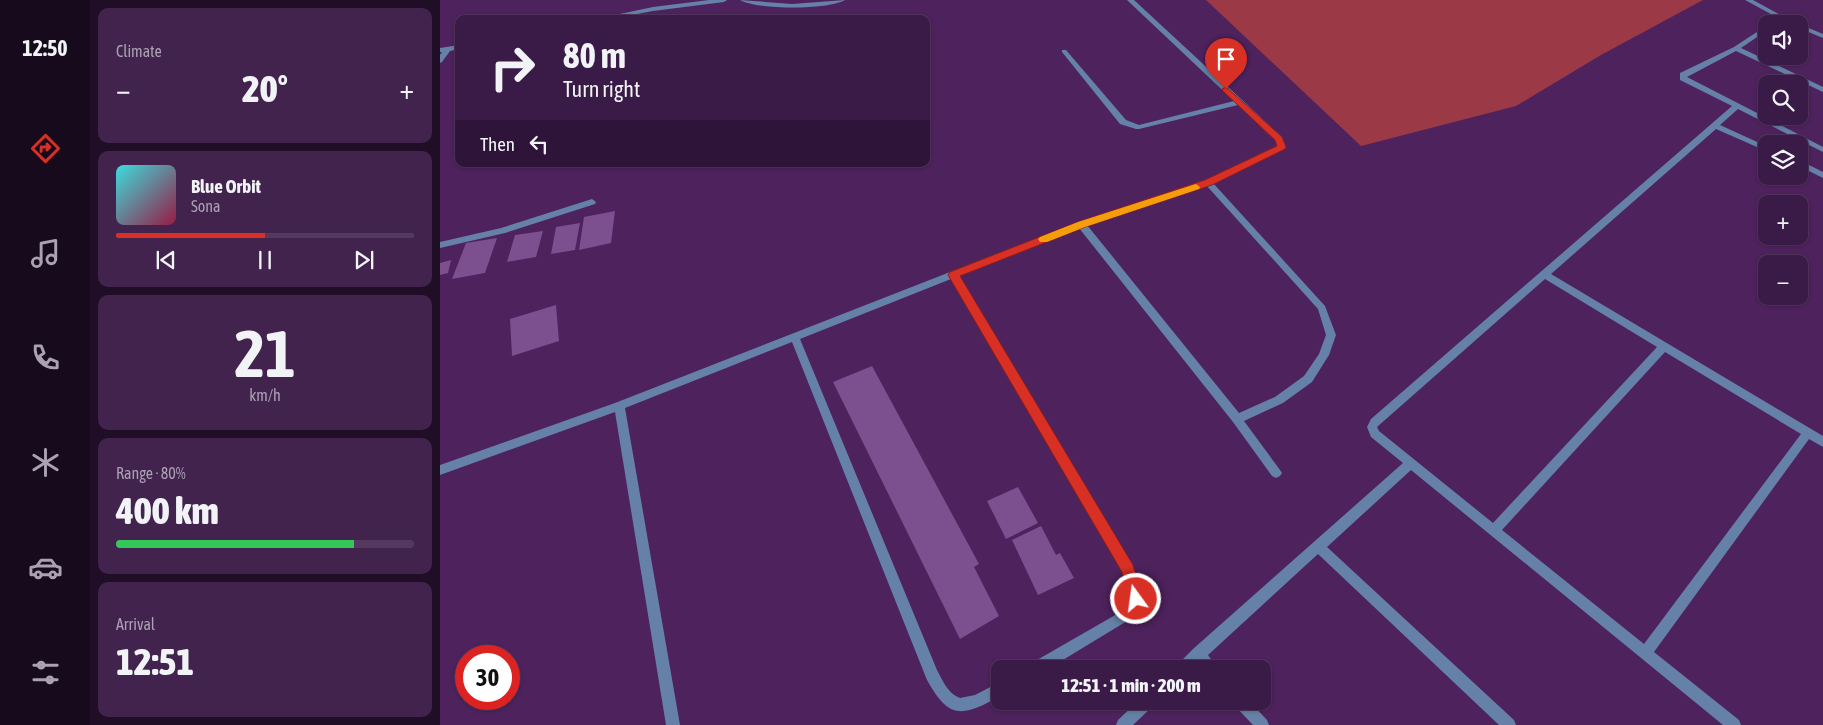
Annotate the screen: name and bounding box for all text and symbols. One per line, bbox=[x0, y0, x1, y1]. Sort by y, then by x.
map controls bbox=[1758, 15, 1808, 305]
button: sound bbox=[1758, 15, 1808, 65]
text: 12:50 bbox=[22, 35, 68, 61]
icon: right bbox=[480, 35, 545, 100]
text: 80 m bbox=[563, 35, 626, 75]
pin bbox=[1205, 38, 1247, 89]
text: Climate bbox=[116, 42, 162, 60]
icon: arrive bbox=[1212, 45, 1240, 73]
text: 20° bbox=[242, 67, 288, 110]
text: − bbox=[116, 73, 131, 105]
text: + bbox=[399, 73, 414, 105]
button: search bbox=[1758, 75, 1808, 125]
text: Turn right bbox=[563, 76, 640, 102]
icon: left bbox=[525, 130, 553, 158]
icon: directions bbox=[28, 131, 63, 166]
text: Then bbox=[480, 133, 515, 155]
button: layers bbox=[1758, 135, 1808, 185]
text: Blue Orbit bbox=[191, 175, 261, 197]
button: + bbox=[1758, 195, 1808, 245]
text: Sona bbox=[191, 197, 220, 215]
icon: music bbox=[28, 236, 63, 271]
icon: previous bbox=[152, 246, 180, 274]
icon: pause bbox=[251, 246, 279, 274]
icon: next bbox=[350, 246, 378, 274]
button: − bbox=[1758, 255, 1808, 305]
text: 21 bbox=[234, 316, 296, 391]
icon: phone bbox=[28, 340, 63, 375]
text: km/h bbox=[249, 386, 281, 404]
icon: climate bbox=[28, 445, 63, 480]
text: Range · 80% bbox=[116, 464, 186, 482]
text: 400 km bbox=[116, 489, 219, 532]
icon: car bbox=[28, 550, 63, 585]
position arrow bbox=[1109, 572, 1161, 624]
text: Arrival bbox=[116, 615, 155, 633]
text: 12:51 bbox=[116, 640, 194, 683]
speed limit sign: 30 bbox=[455, 645, 520, 710]
icon: filters bbox=[28, 655, 63, 690]
text: 12:51 · 1 min · 200 m bbox=[1061, 674, 1201, 696]

